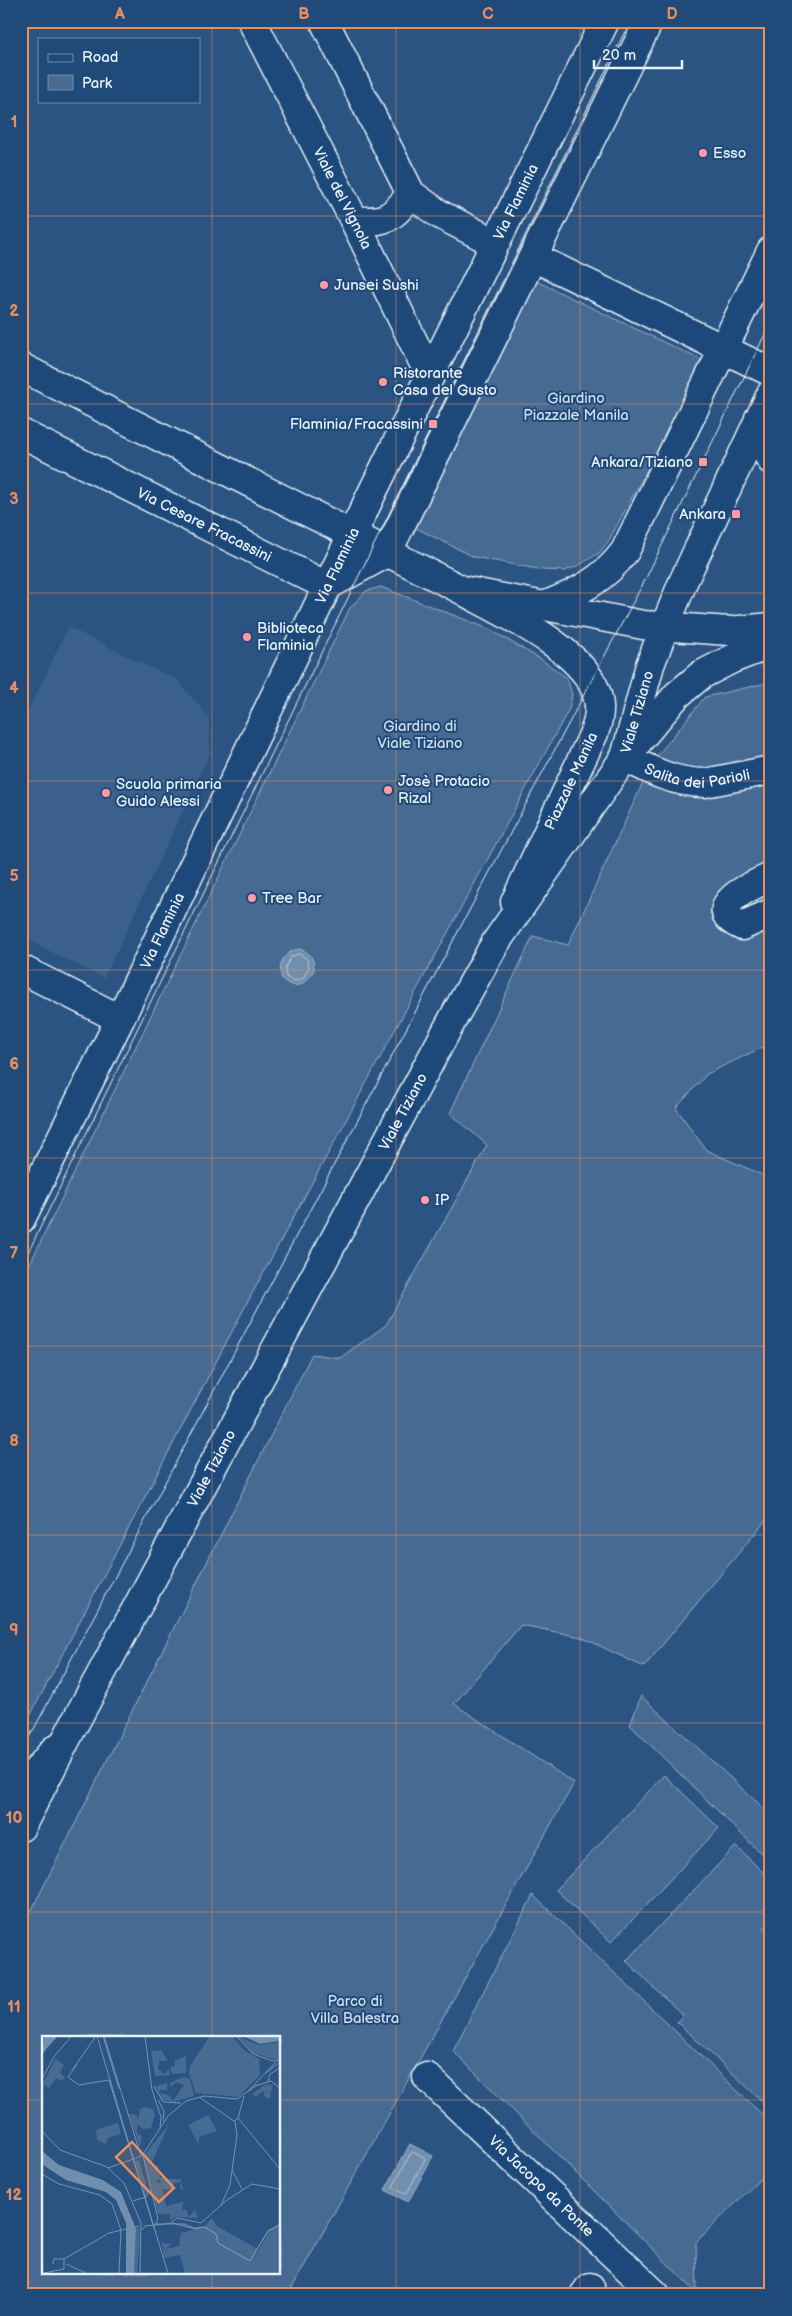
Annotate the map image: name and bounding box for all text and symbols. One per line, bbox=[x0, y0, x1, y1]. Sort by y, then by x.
text: A bbox=[114, 5, 125, 24]
text: B bbox=[298, 5, 310, 24]
text: C bbox=[482, 5, 494, 24]
text: D bbox=[666, 5, 678, 24]
legend bbox=[38, 38, 200, 102]
scale bar bbox=[594, 38, 682, 70]
text: 20 m bbox=[602, 46, 636, 65]
text: Road bbox=[82, 48, 118, 67]
text: Park bbox=[82, 74, 113, 93]
text: 1 bbox=[11, 113, 17, 132]
street label: Viale del Vignola bbox=[308, 144, 376, 253]
place label: Esso bbox=[713, 144, 746, 163]
marker: Esso bbox=[697, 147, 709, 159]
street label: Via Flaminia bbox=[489, 161, 543, 243]
place label: Junsei Sushi bbox=[334, 276, 419, 295]
marker: Junsei Sushi bbox=[318, 279, 330, 291]
text: 2 bbox=[9, 302, 19, 321]
place label: Ristorante Casa del Gusto bbox=[393, 364, 497, 400]
marker: Ristorante Casa del Gusto bbox=[377, 376, 389, 388]
park label: Giardino Piazzale Manila bbox=[523, 389, 629, 425]
place label: Flaminia/Fracassini bbox=[290, 415, 423, 434]
marker: Flaminia/Fracassini bbox=[427, 418, 439, 430]
place label: Ankara/Tiziano bbox=[591, 453, 693, 472]
marker: Ankara/Tiziano bbox=[697, 456, 709, 468]
street label: Via Cesare Fracassini bbox=[134, 483, 275, 567]
text: 3 bbox=[9, 490, 19, 509]
place label: Ankara bbox=[679, 505, 726, 524]
marker: Ankara bbox=[730, 508, 742, 520]
street label: Via Flaminia bbox=[311, 524, 364, 607]
place label: Biblioteca Flaminia bbox=[257, 619, 324, 655]
marker: Biblioteca Flaminia bbox=[241, 631, 253, 643]
street label: Viale Tiziano bbox=[617, 669, 658, 756]
text: 4 bbox=[9, 679, 19, 698]
park label: Giardino di Viale Tiziano bbox=[377, 717, 463, 753]
street label: Piazzale Manila bbox=[541, 729, 602, 833]
street label: Salita dei Parioli bbox=[641, 759, 752, 793]
place label: Josè Protacio Rizal bbox=[398, 772, 490, 808]
place label: Scuola primaria Guido Alessi bbox=[116, 775, 222, 811]
marker: Josè Protacio Rizal bbox=[382, 784, 394, 796]
marker: Scuola primaria Guido Alessi bbox=[100, 787, 112, 799]
text: 5 bbox=[9, 867, 19, 886]
place label: Tree Bar bbox=[262, 889, 322, 908]
street label: Via Flaminia bbox=[136, 890, 189, 972]
marker: Tree Bar bbox=[246, 892, 258, 904]
text: 6 bbox=[9, 1055, 19, 1074]
street label: Viale Tiziano bbox=[375, 1070, 432, 1154]
place label: IP bbox=[435, 1191, 450, 1210]
marker: IP bbox=[419, 1194, 431, 1206]
text: 7 bbox=[10, 1244, 19, 1263]
street label: Viale Tiziano bbox=[183, 1427, 240, 1511]
text: 8 bbox=[9, 1432, 19, 1451]
text: 9 bbox=[9, 1621, 19, 1640]
text: 10 bbox=[6, 1809, 22, 1828]
park label: Parco di Villa Balestra bbox=[311, 1992, 399, 2028]
text: 11 bbox=[7, 1998, 21, 2017]
inset map bbox=[42, 2036, 280, 2274]
street label: Via Jacopo da Ponte bbox=[484, 2132, 598, 2241]
text: 12 bbox=[6, 2186, 23, 2205]

